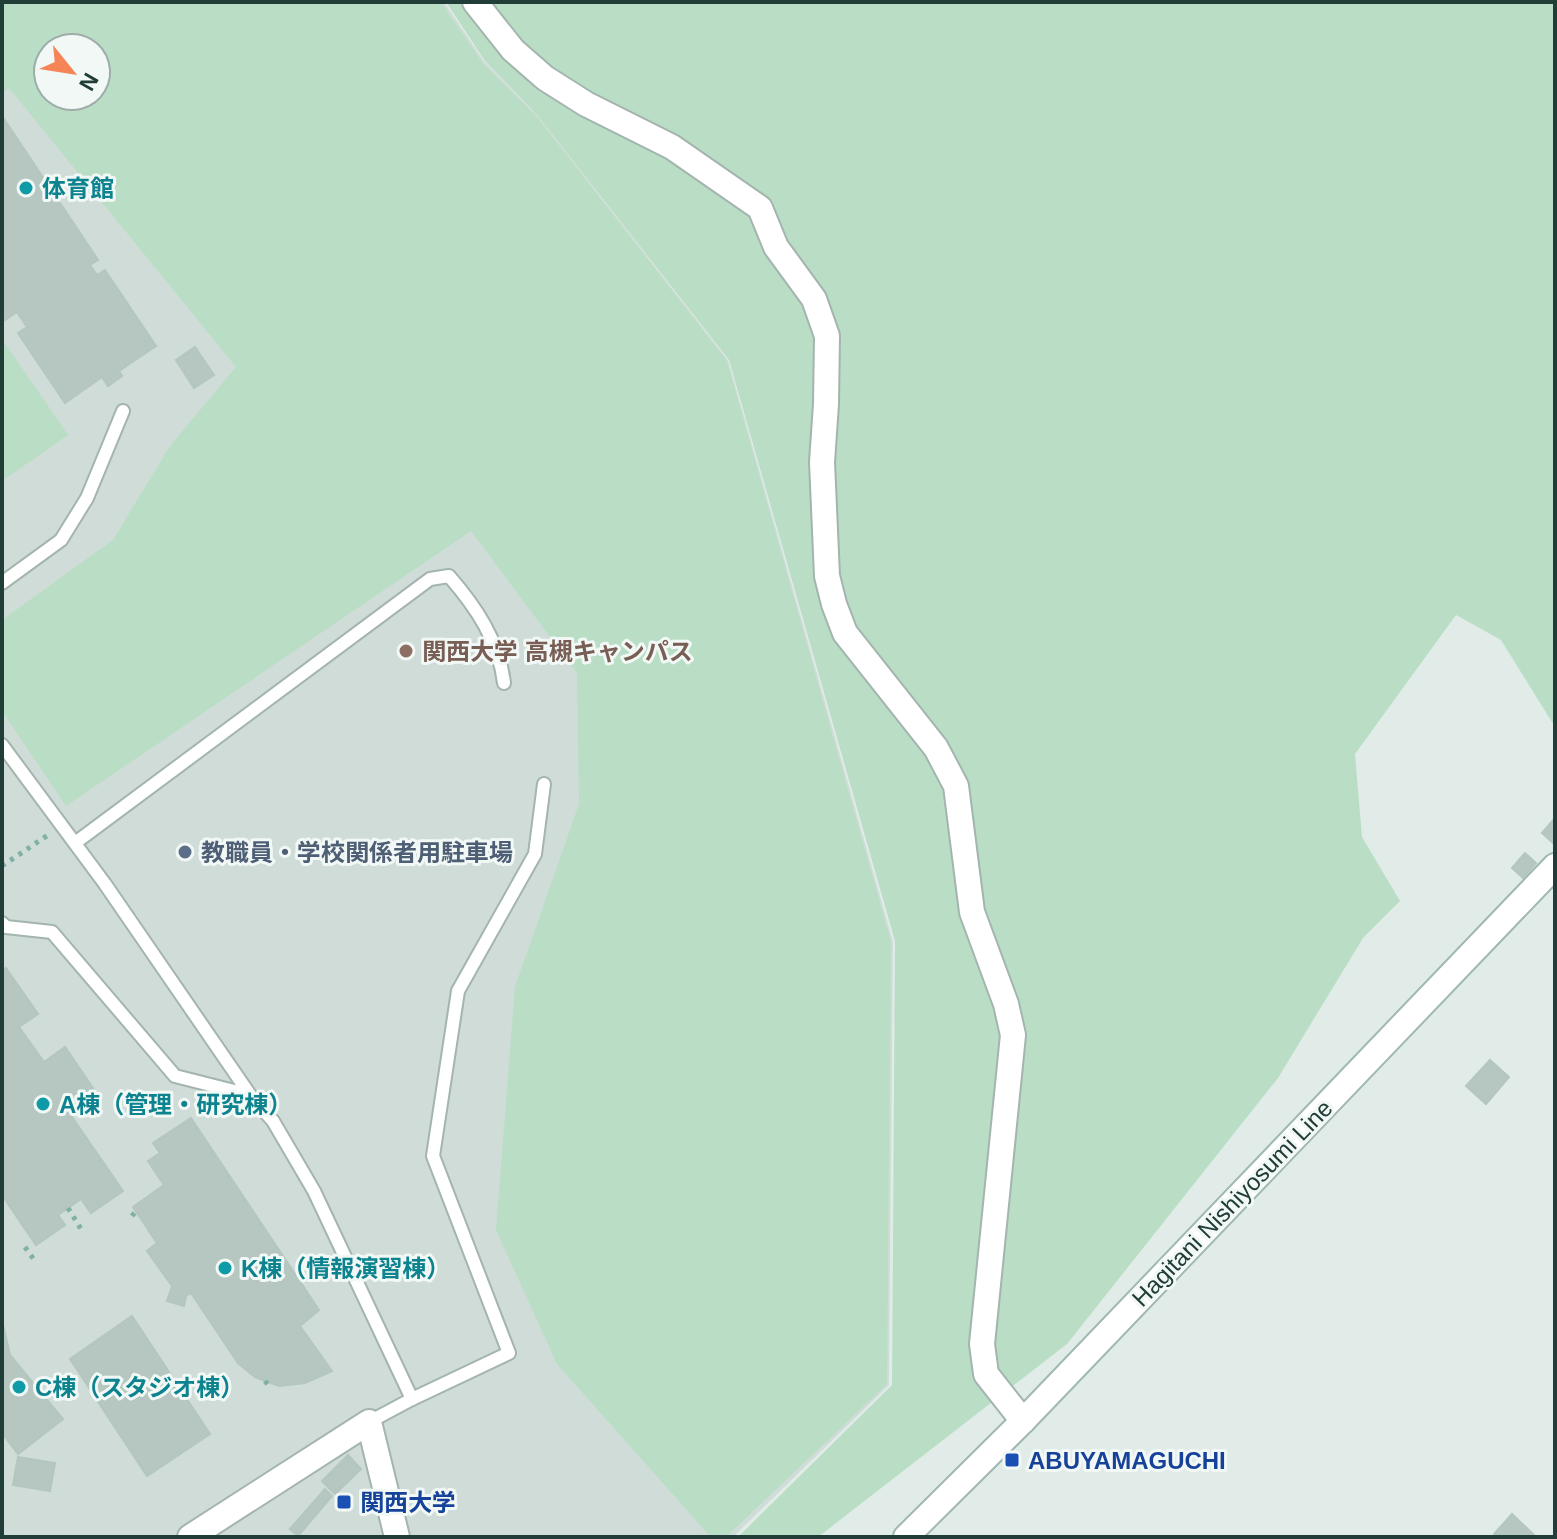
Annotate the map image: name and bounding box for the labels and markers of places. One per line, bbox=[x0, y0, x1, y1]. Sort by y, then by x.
place label: 体育館 bbox=[42, 175, 114, 202]
marker: 体育館 bbox=[17, 179, 35, 197]
place label: 関西大学 高槻キャンパス bbox=[422, 638, 693, 665]
marker: 関西大学 高槻キャンパス bbox=[397, 642, 415, 660]
place label: 教職員・学校関係者用駐車場 bbox=[201, 839, 513, 866]
marker: 教職員・学校関係者用駐車場 bbox=[176, 843, 194, 861]
place label: A棟（管理・研究棟） bbox=[59, 1091, 292, 1118]
marker: A棟（管理・研究棟） bbox=[34, 1095, 52, 1113]
place label: K棟（情報演習棟） bbox=[241, 1255, 450, 1282]
marker: K棟（情報演習棟） bbox=[216, 1259, 234, 1277]
place label: C棟（スタジオ棟） bbox=[35, 1374, 244, 1401]
marker: C棟（スタジオ棟） bbox=[10, 1378, 28, 1396]
place label: ABUYAMAGUCHI bbox=[1028, 1447, 1226, 1474]
marker: ABUYAMAGUCHI bbox=[1003, 1451, 1021, 1469]
place label: 関西大学 bbox=[360, 1489, 456, 1516]
marker: 関西大学 bbox=[335, 1493, 353, 1511]

